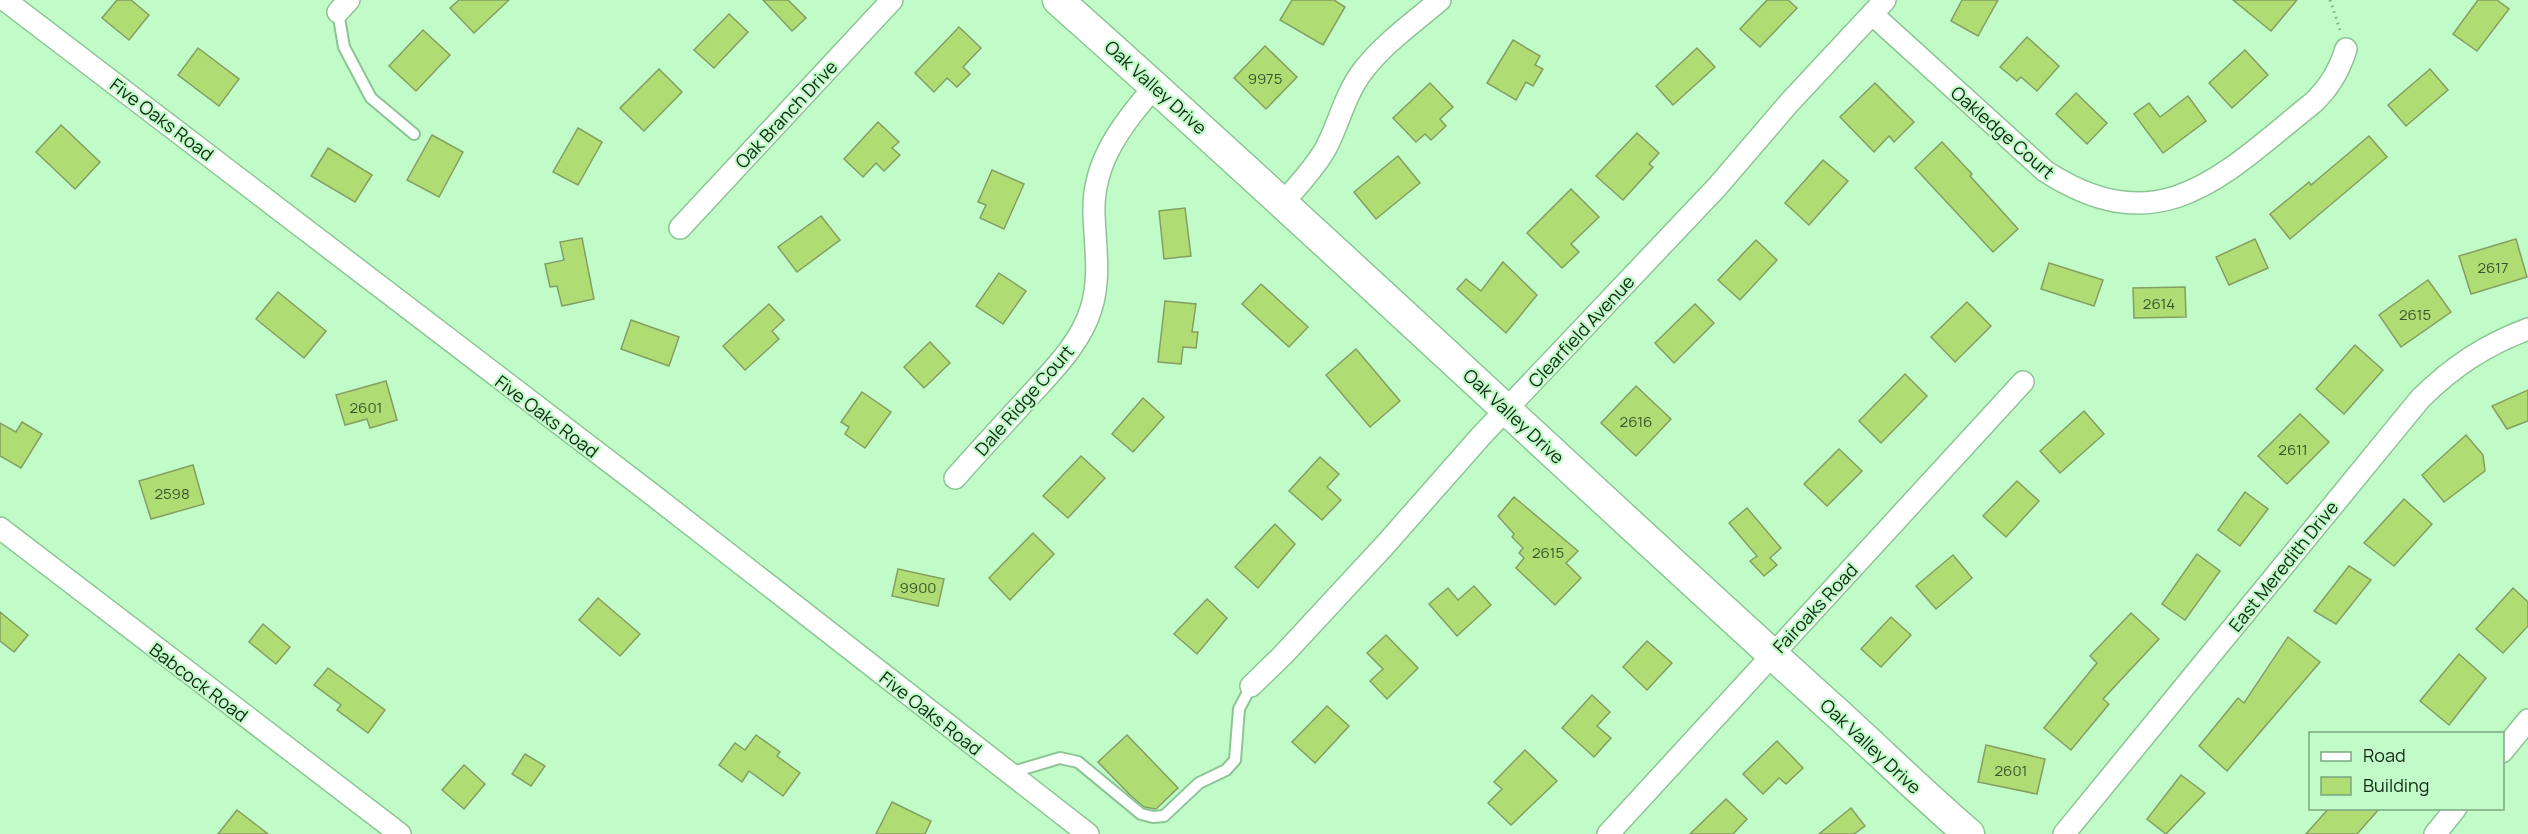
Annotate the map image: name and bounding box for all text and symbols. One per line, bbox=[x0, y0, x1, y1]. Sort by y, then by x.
street label: Oak Valley Drive bbox=[1100, 35, 1212, 139]
street label: Oak Branch Drive bbox=[730, 55, 842, 173]
house number: 9975 bbox=[1248, 68, 1282, 89]
street label: Five Oaks Road bbox=[105, 72, 219, 166]
street label: Oakledge Court bbox=[1946, 80, 2060, 184]
house number: 2617 bbox=[2477, 257, 2509, 278]
street label: Clearfield Avenue bbox=[1523, 270, 1639, 392]
house number: 2614 bbox=[2143, 293, 2175, 314]
house number: 2615 bbox=[2399, 304, 2431, 325]
street label: Dale Ridge Court bbox=[969, 340, 1079, 460]
street label: Oak Valley Drive bbox=[1458, 363, 1570, 469]
street label: Five Oaks Road bbox=[490, 369, 604, 463]
house number: 2601 bbox=[350, 397, 382, 418]
house number: 2616 bbox=[1620, 411, 1652, 432]
house number: 2611 bbox=[2278, 439, 2308, 460]
house number: 2598 bbox=[154, 483, 190, 504]
street label: East Meredith Drive bbox=[2223, 496, 2343, 636]
house number: 2615 bbox=[1532, 542, 1564, 563]
street label: Fairoaks Road bbox=[1767, 558, 1863, 658]
house number: 9900 bbox=[900, 577, 936, 598]
street label: Babcock Road bbox=[145, 637, 253, 727]
street label: Five Oaks Road bbox=[875, 665, 987, 761]
street label: Oak Valley Drive bbox=[1815, 693, 1927, 799]
legend bbox=[2309, 732, 2504, 810]
text: Road bbox=[2363, 743, 2406, 767]
house number: 2601 bbox=[1995, 760, 2027, 781]
text: Building bbox=[2363, 773, 2429, 797]

